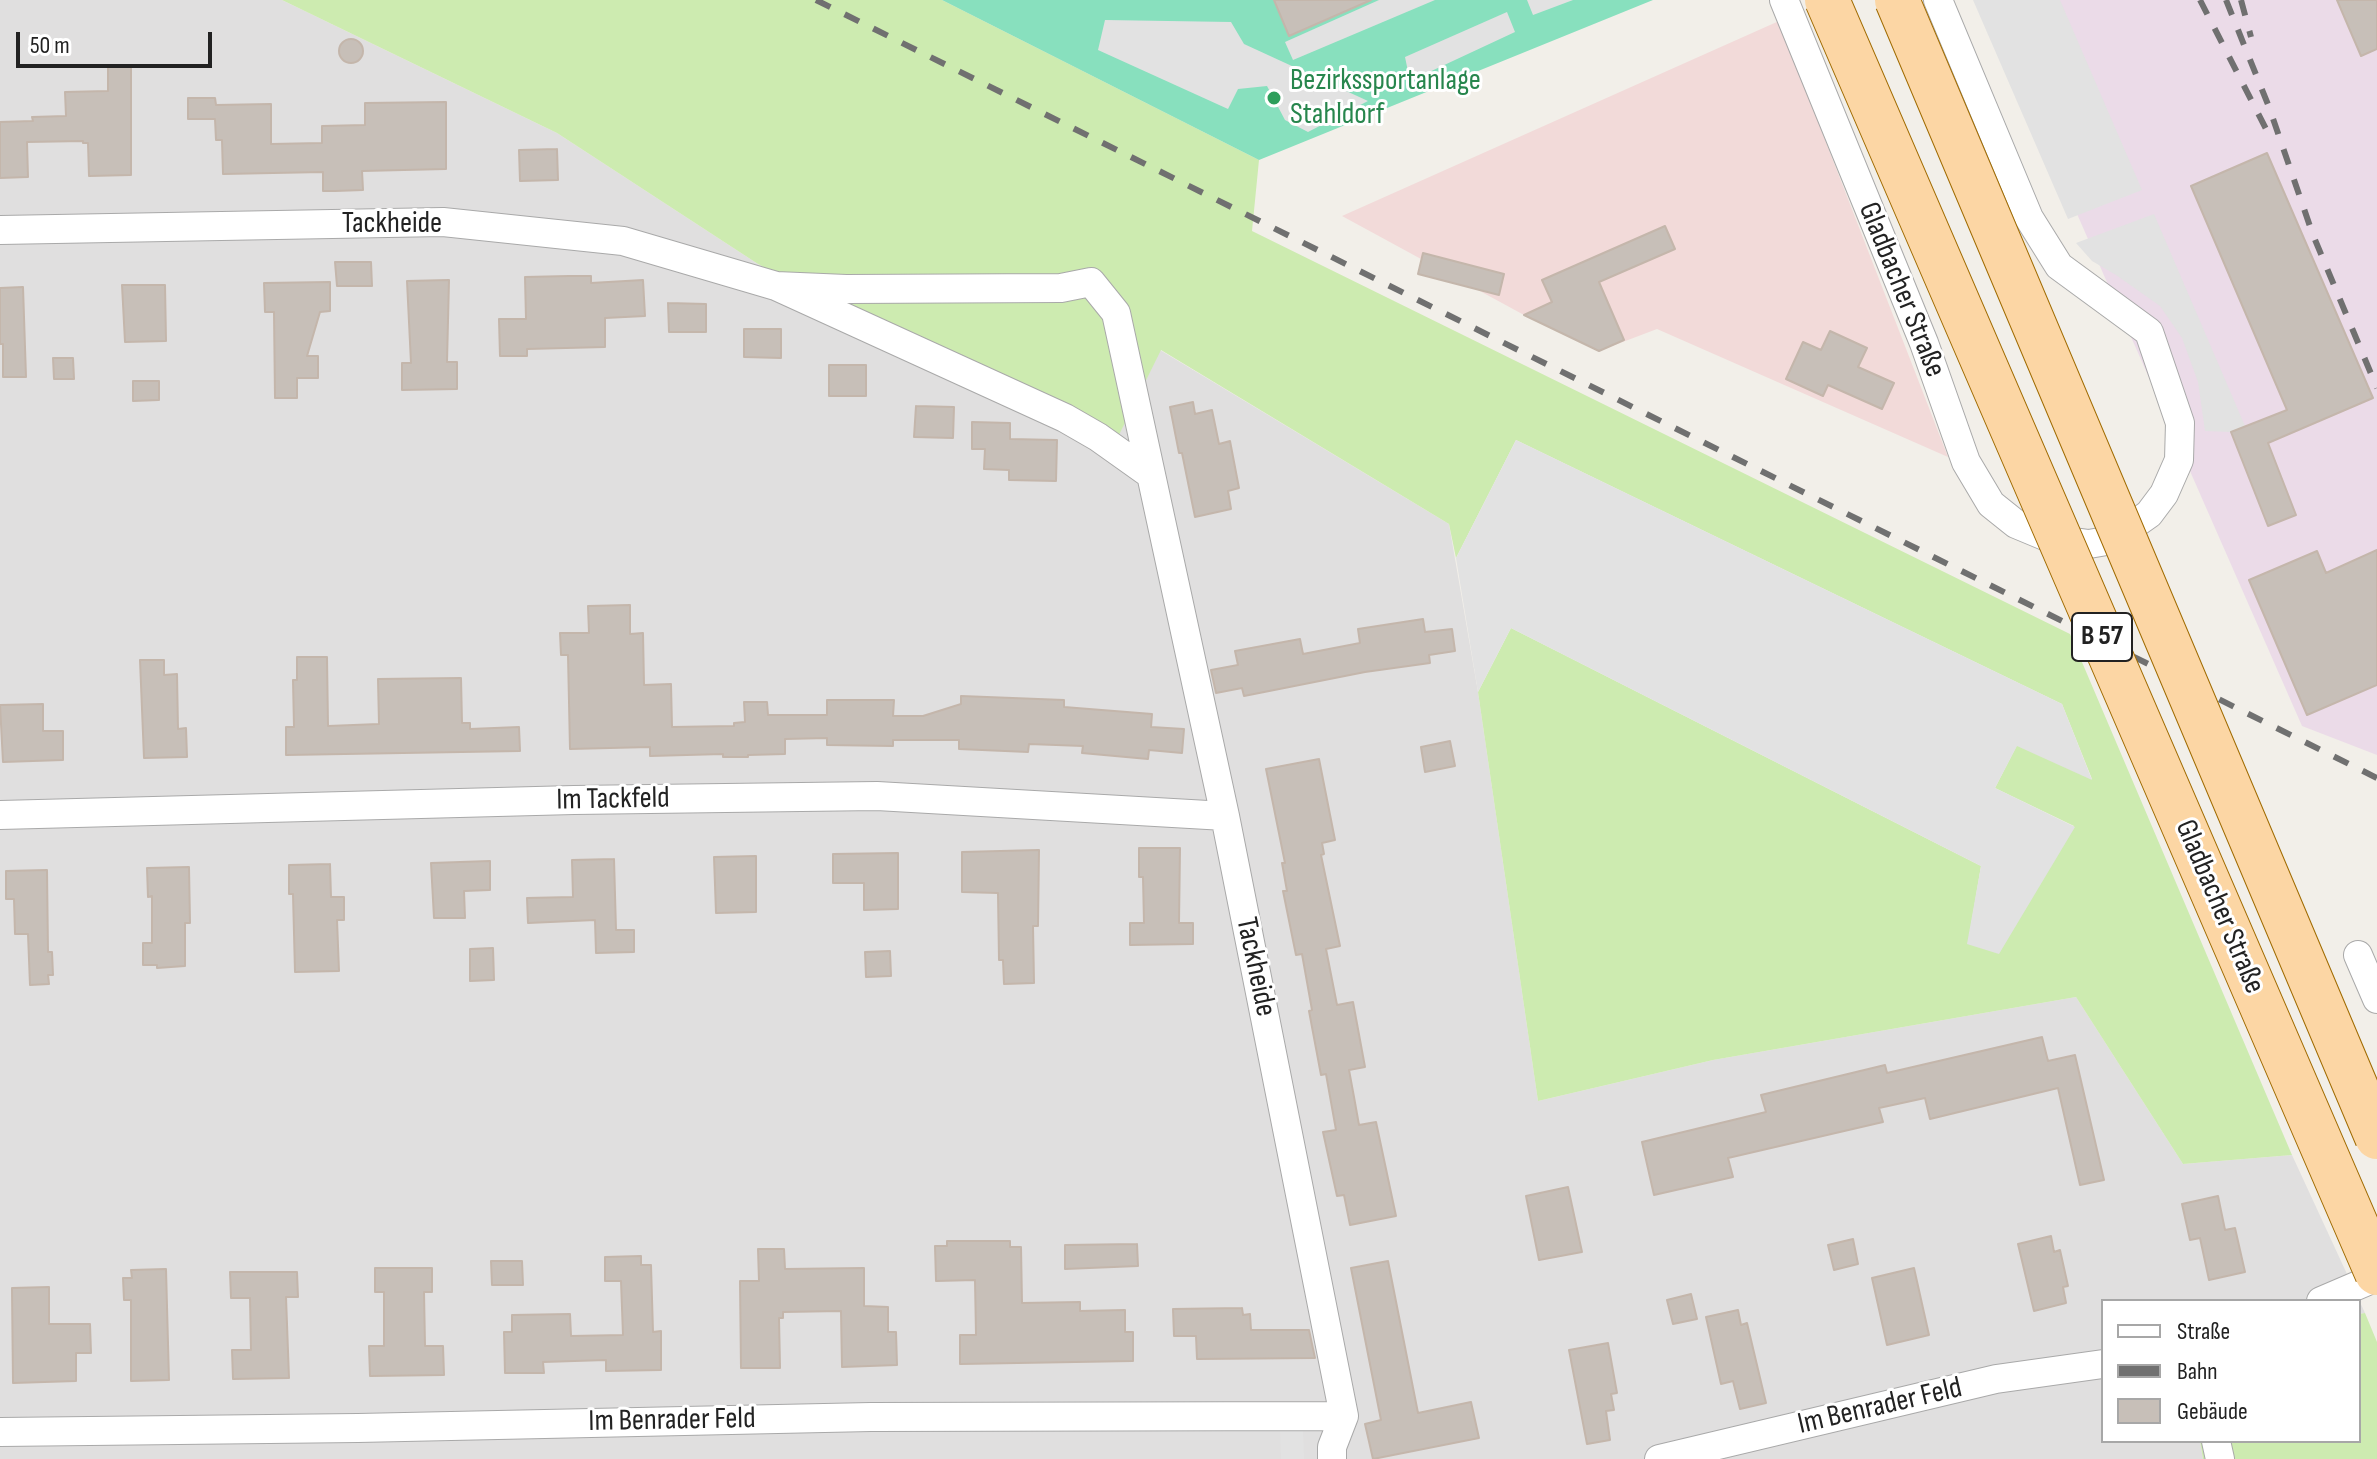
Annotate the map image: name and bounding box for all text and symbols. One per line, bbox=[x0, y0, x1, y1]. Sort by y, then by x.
scale bar bbox=[20, 16, 216, 66]
text: 50 m bbox=[30, 31, 70, 60]
place label: Bezirkssportanlage Stahldorf bbox=[1290, 63, 1481, 134]
marker: Bezirkssportanlage Stahldorf bbox=[1265, 89, 1283, 107]
street label: Gladbacher Straße bbox=[1850, 197, 1952, 383]
street label: Tackheide bbox=[342, 206, 442, 242]
road number: B 57 bbox=[2072, 613, 2132, 661]
street label: Im Tackfeld bbox=[556, 781, 670, 819]
street label: Gladbacher Straße bbox=[2166, 815, 2272, 999]
street label: Tackheide bbox=[1227, 914, 1283, 1020]
legend bbox=[2101, 1299, 2361, 1443]
text: Straße bbox=[2177, 1317, 2230, 1346]
text: Bahn bbox=[2177, 1357, 2218, 1386]
street label: Im Benrader Feld bbox=[1795, 1371, 1965, 1443]
text: Gebäude bbox=[2177, 1397, 2248, 1426]
street label: Im Benrader Feld bbox=[588, 1402, 756, 1440]

